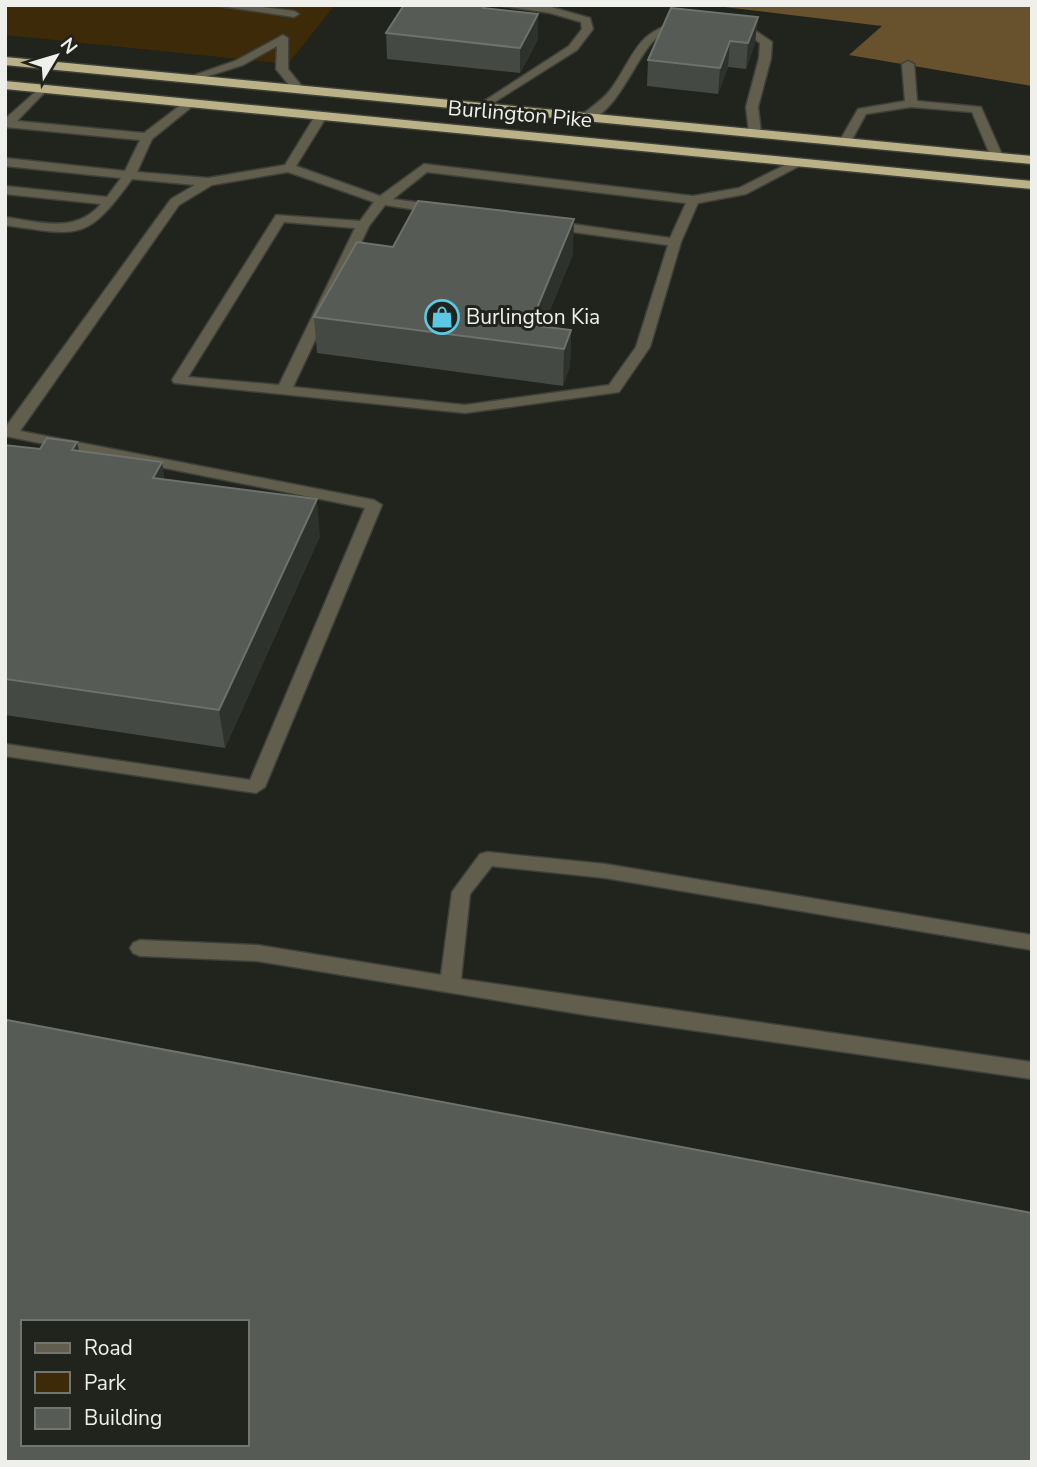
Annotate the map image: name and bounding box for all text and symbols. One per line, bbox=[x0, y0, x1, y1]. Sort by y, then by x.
north arrow bbox=[21, 21, 91, 91]
text: N bbox=[54, 33, 83, 60]
street label: Burlington Pike bbox=[447, 94, 593, 134]
shop icon: Burlington Kia bbox=[423, 298, 461, 336]
place label: Burlington Kia bbox=[466, 303, 600, 331]
legend bbox=[21, 1320, 248, 1446]
text: Road bbox=[84, 1334, 133, 1362]
text: Park bbox=[84, 1369, 126, 1397]
text: Building bbox=[84, 1404, 162, 1432]

